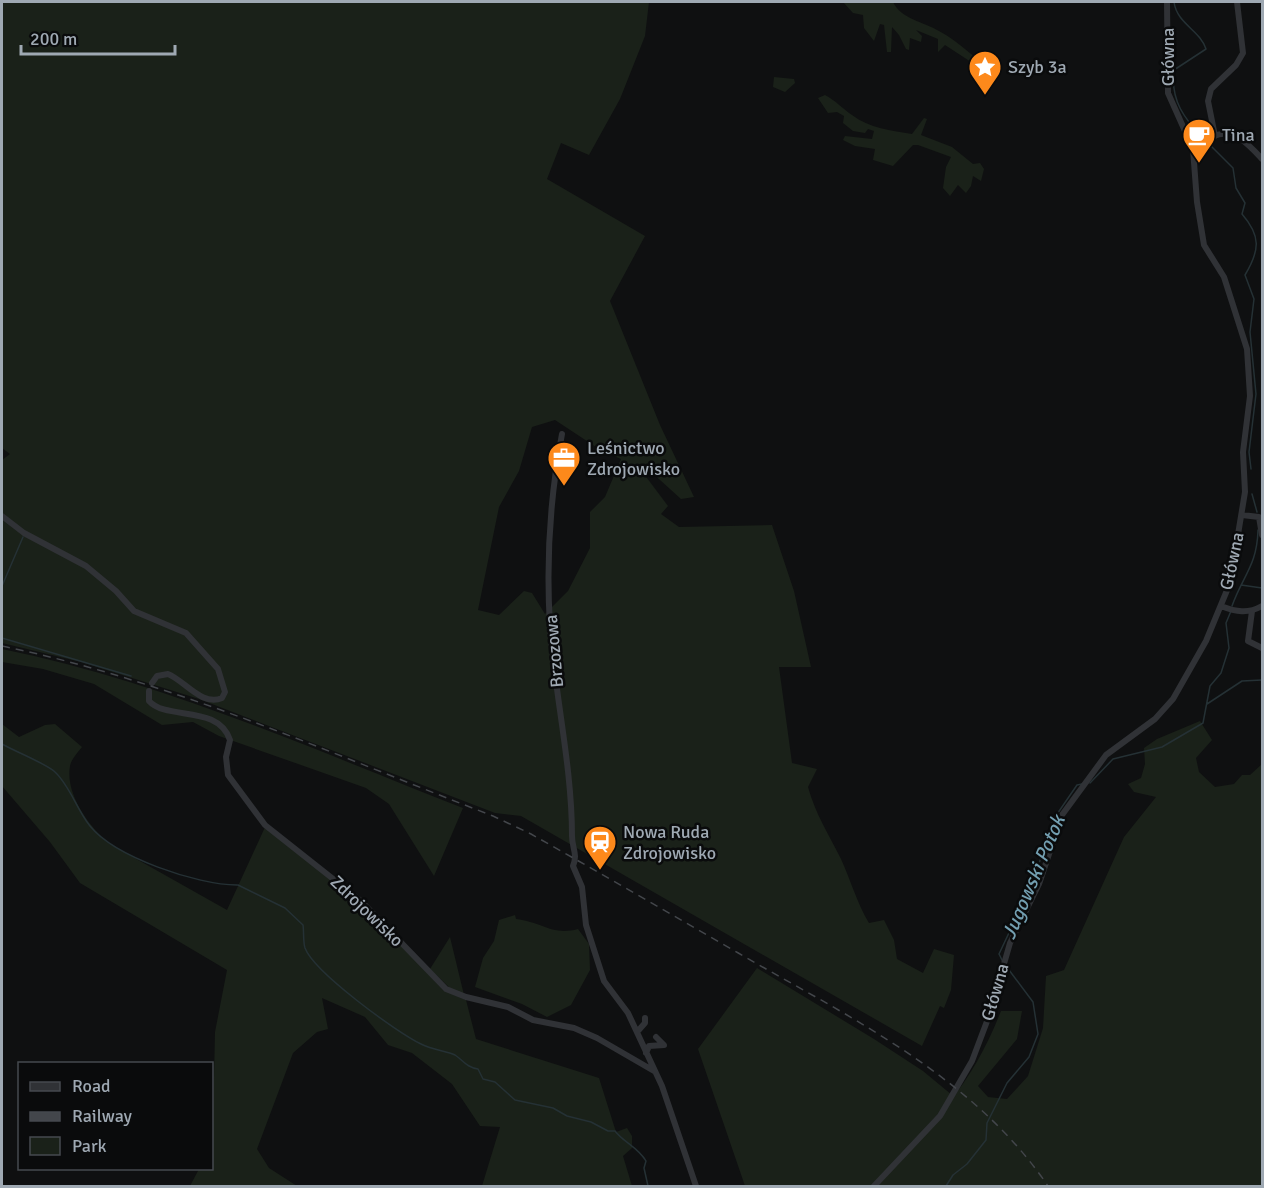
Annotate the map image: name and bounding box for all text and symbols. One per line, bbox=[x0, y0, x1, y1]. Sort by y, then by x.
scale bar bbox=[21, 18, 176, 56]
text: 200 m bbox=[30, 28, 77, 50]
street label: Główna bbox=[1157, 28, 1179, 86]
place icon: Szyb 3a bbox=[967, 49, 1003, 96]
place label: Szyb 3a bbox=[1008, 56, 1067, 78]
cafe icon: Tina bbox=[1181, 117, 1217, 164]
place label: Tina bbox=[1222, 124, 1255, 146]
place label: Leśnictwo Zdrojowisko bbox=[587, 437, 680, 480]
office icon: Leśnictwo Zdrojowisko bbox=[546, 440, 582, 487]
street label: Główna bbox=[1215, 530, 1249, 592]
street label: Brzozowa bbox=[540, 614, 568, 688]
water label: Jugowski Potok bbox=[996, 810, 1071, 943]
place label: Nowa Ruda Zdrojowisko bbox=[623, 821, 716, 864]
station icon: Nowa Ruda Zdrojowisko bbox=[582, 824, 618, 871]
street label: Zdrojowisko bbox=[326, 871, 408, 951]
street label: Główna bbox=[976, 961, 1014, 1023]
legend bbox=[18, 1062, 213, 1170]
text: Road bbox=[72, 1075, 111, 1097]
text: Railway bbox=[72, 1105, 133, 1127]
text: Park bbox=[72, 1135, 107, 1157]

